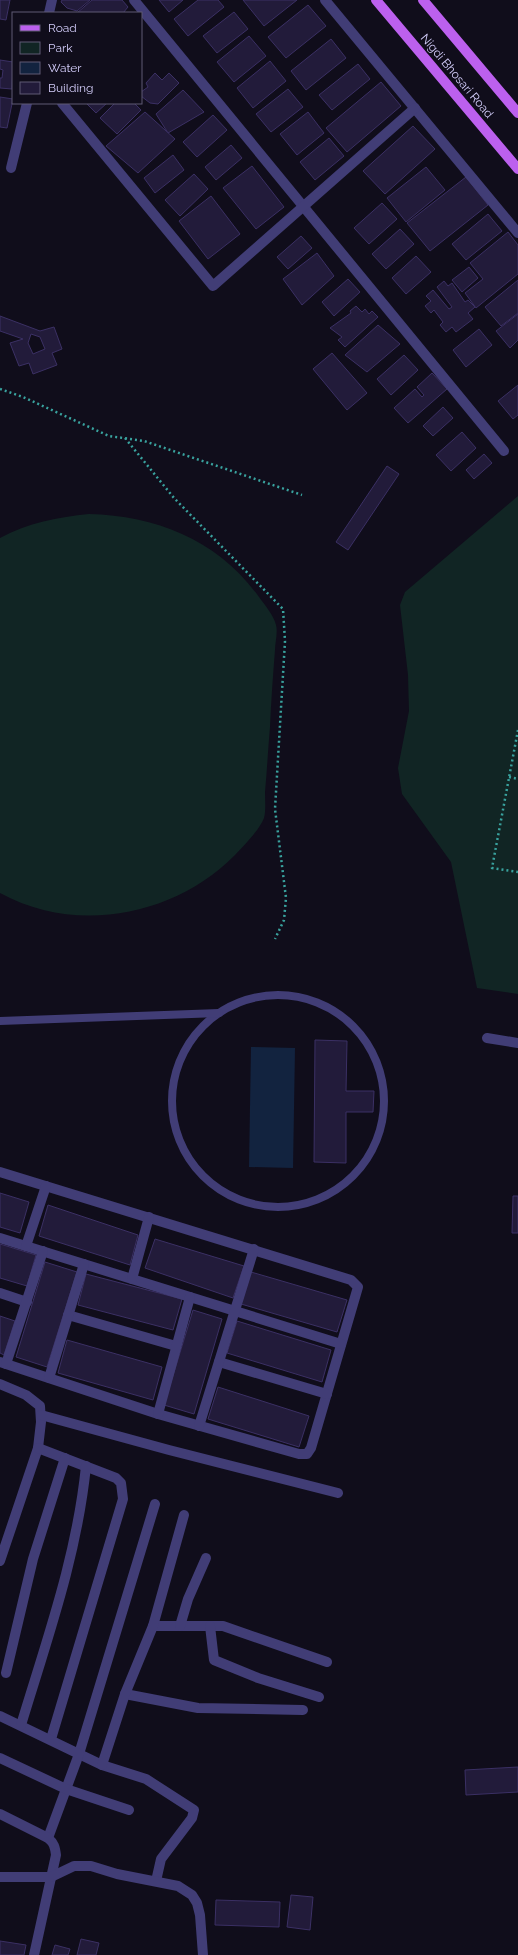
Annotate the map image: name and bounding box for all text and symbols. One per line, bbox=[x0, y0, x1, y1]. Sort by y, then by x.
legend bbox=[12, 12, 142, 104]
text: Road bbox=[48, 21, 77, 35]
street label: Nigdi Bhosari Road bbox=[418, 31, 496, 121]
text: Park bbox=[48, 41, 73, 55]
text: Water bbox=[48, 61, 82, 75]
text: Building bbox=[48, 81, 94, 95]

